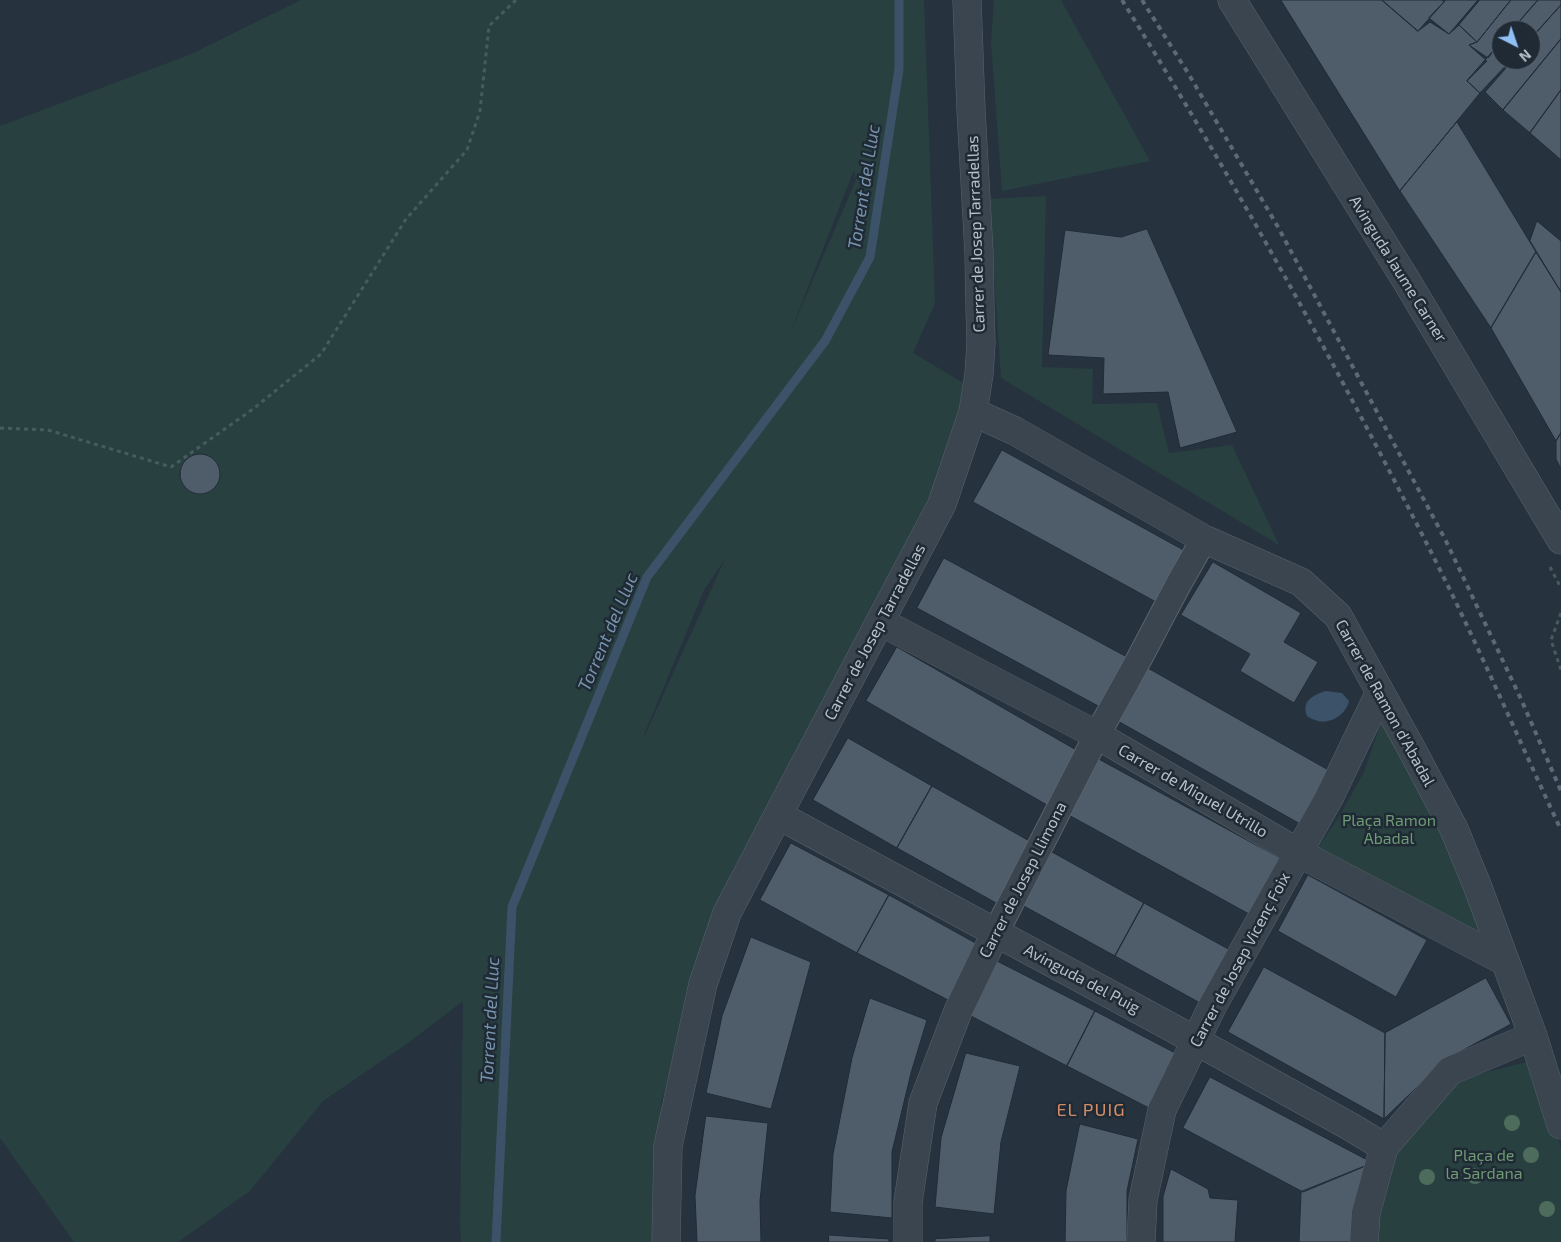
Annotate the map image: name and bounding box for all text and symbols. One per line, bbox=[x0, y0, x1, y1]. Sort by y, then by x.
north arrow bbox=[1491, 20, 1541, 70]
text: N bbox=[1516, 46, 1535, 66]
water label: Torrent del Lluc bbox=[843, 123, 885, 251]
street label: Carrer de Josep Tarradellas bbox=[963, 135, 989, 333]
street label: Avinguda Jaume Carner bbox=[1345, 192, 1451, 346]
street label: Carrer de Josep Tarradellas bbox=[820, 541, 930, 723]
water label: Torrent del Lluc bbox=[573, 570, 643, 694]
street label: Carrer de Ramon d'Abadal bbox=[1331, 616, 1439, 790]
street label: Carrer de Miquel Utrillo bbox=[1115, 740, 1271, 842]
street label: Carrer de Josep Llimona bbox=[975, 799, 1071, 961]
park label: Plaça Ramon Abadal bbox=[1342, 811, 1436, 849]
street label: Carrer de Josep Vicenç Foix bbox=[1186, 869, 1294, 1051]
street label: Avinguda del Puig bbox=[1021, 940, 1143, 1018]
water label: Torrent del Lluc bbox=[476, 956, 504, 1084]
district label: EL PUIG bbox=[1056, 1099, 1126, 1121]
park label: Plaça de la Sardana bbox=[1445, 1146, 1523, 1184]

